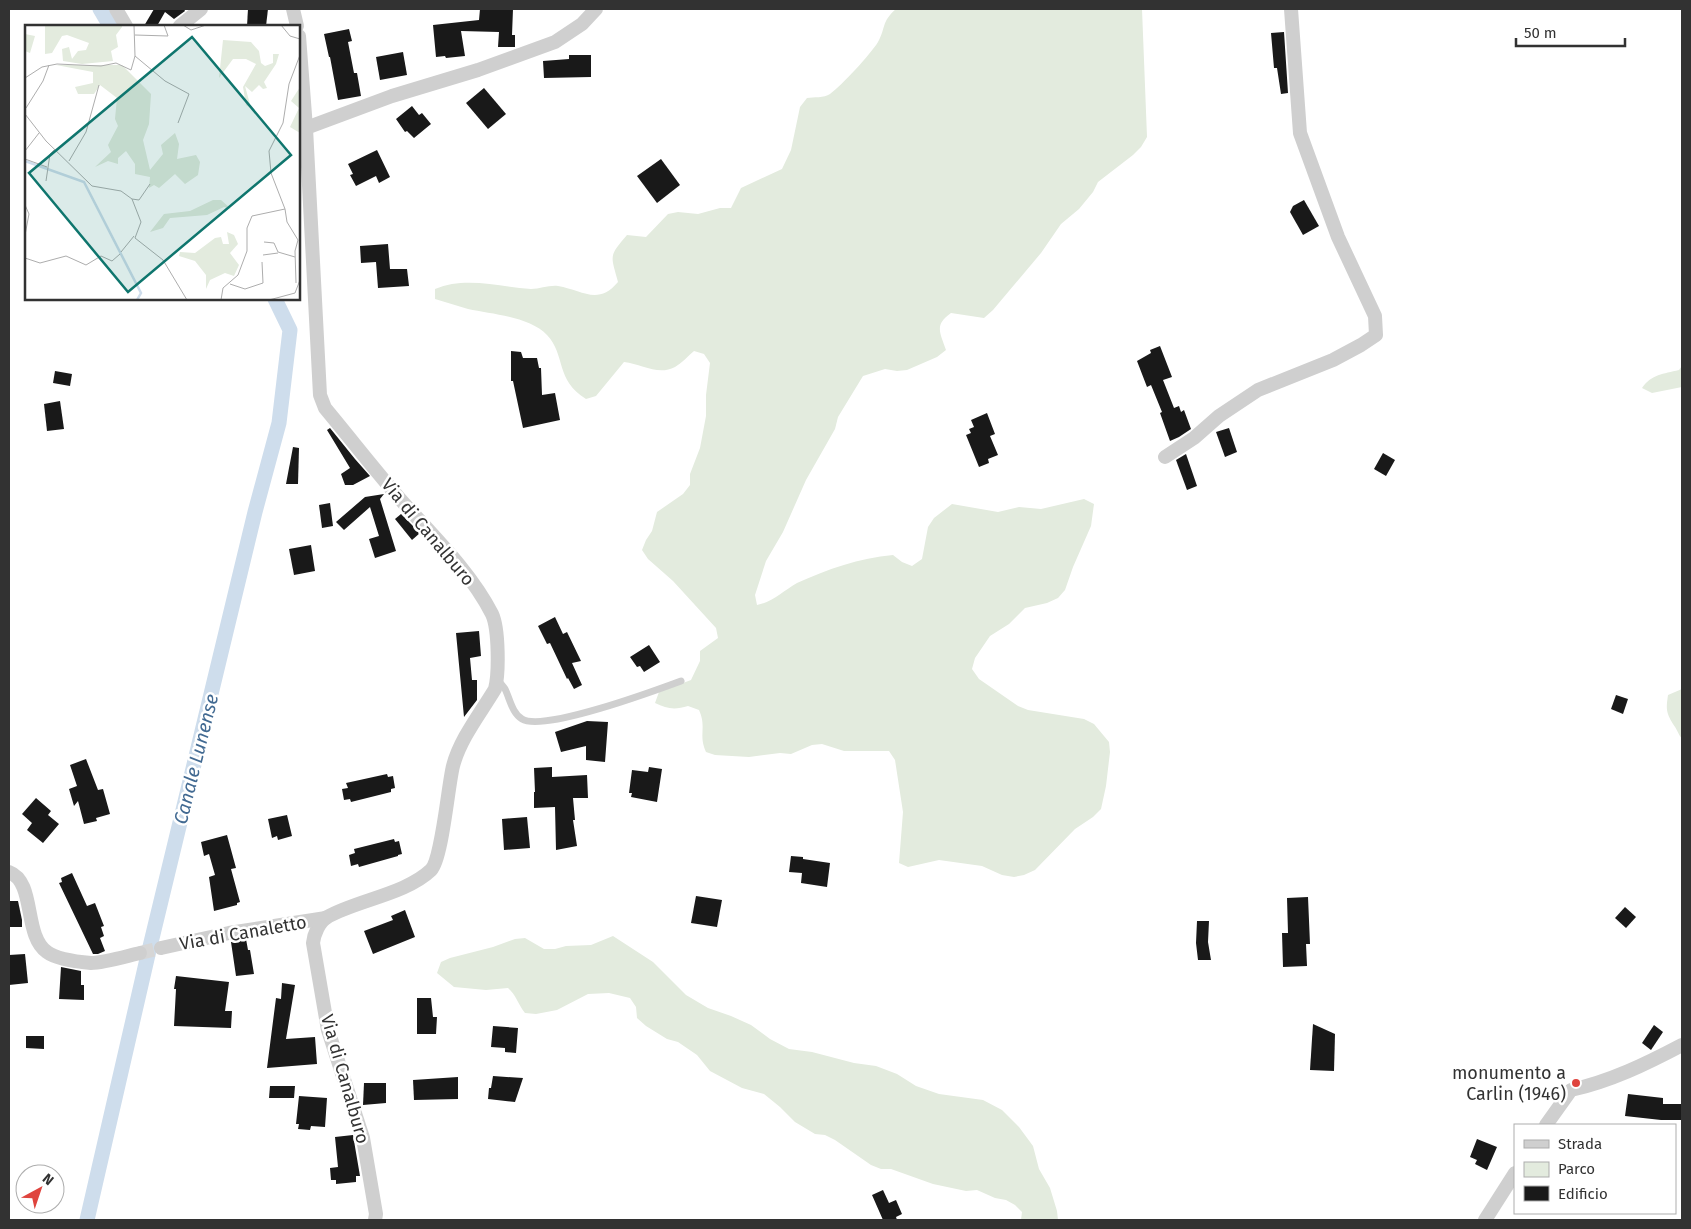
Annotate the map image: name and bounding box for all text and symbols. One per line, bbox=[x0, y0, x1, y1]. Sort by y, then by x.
scale bar bbox=[1516, 15, 1625, 47]
text: 50 m bbox=[1524, 24, 1557, 42]
inset map bbox=[25, 25, 300, 300]
street label: Via di Canalburo bbox=[377, 474, 479, 590]
water label: Canale Lunense bbox=[169, 691, 223, 826]
street label: Via di Canaletto bbox=[178, 911, 308, 955]
street label: Via di Canalburo bbox=[316, 1012, 374, 1146]
place label: monumento a Carlin (1946) bbox=[1452, 1062, 1566, 1105]
marker: monumento a Carlin (1946) bbox=[1570, 1077, 1582, 1089]
legend bbox=[1514, 1124, 1676, 1214]
text: Strada bbox=[1558, 1135, 1602, 1153]
text: Parco bbox=[1558, 1160, 1595, 1178]
north arrow bbox=[15, 1164, 65, 1214]
text: N bbox=[39, 1170, 57, 1189]
text: Edificio bbox=[1558, 1185, 1608, 1203]

